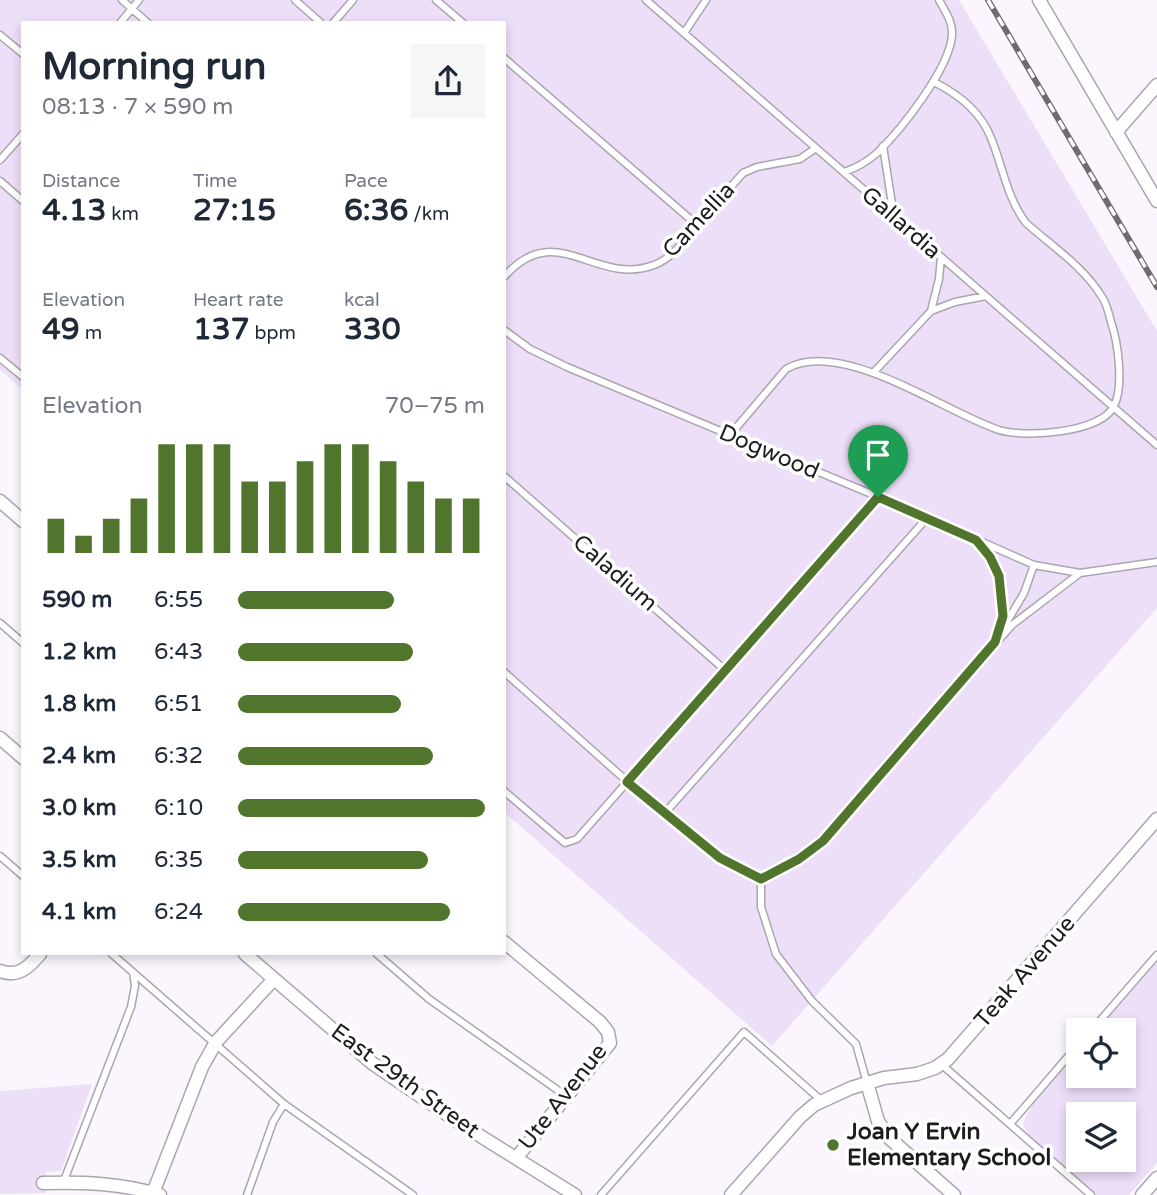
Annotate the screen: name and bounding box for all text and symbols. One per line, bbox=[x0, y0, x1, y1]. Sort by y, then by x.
text: Morning run bbox=[42, 44, 266, 90]
button: share bbox=[411, 44, 485, 118]
text: 08:13 · 7 × 590 m bbox=[42, 93, 233, 121]
text: Distance bbox=[42, 170, 120, 192]
text: Time bbox=[193, 170, 237, 192]
text: Pace bbox=[344, 170, 388, 192]
street label: Camellia bbox=[657, 176, 741, 264]
street label: Gallardia bbox=[855, 181, 947, 265]
text: 4.13 bbox=[42, 192, 106, 229]
text: 27:15 bbox=[193, 192, 276, 229]
text: 6:36 bbox=[344, 192, 408, 229]
text: km bbox=[106, 203, 139, 225]
text: /km bbox=[408, 203, 449, 225]
text: Elevation bbox=[42, 289, 125, 311]
text: Heart rate bbox=[193, 289, 284, 311]
text: kcal bbox=[344, 289, 380, 311]
text: 49 bbox=[42, 311, 80, 348]
text: 137 bbox=[193, 311, 250, 348]
text: 330 bbox=[344, 311, 401, 348]
text: m bbox=[80, 322, 102, 344]
text: bpm bbox=[250, 322, 296, 344]
text: Elevation bbox=[42, 392, 143, 420]
text: 70–75 m bbox=[385, 392, 485, 420]
street label: Dogwood bbox=[715, 418, 823, 486]
pin bbox=[848, 425, 908, 497]
icon: arrive bbox=[859, 436, 897, 474]
street label: Caladium bbox=[567, 529, 663, 617]
text: 590 m bbox=[42, 586, 112, 614]
text: 6:55 bbox=[154, 586, 203, 614]
text: 1.2 km bbox=[42, 638, 117, 666]
text: 6:43 bbox=[154, 638, 203, 666]
text: 1.8 km bbox=[42, 690, 116, 718]
text: 6:51 bbox=[154, 690, 203, 718]
text: 2.4 km bbox=[42, 742, 116, 770]
text: 6:32 bbox=[154, 742, 203, 770]
text: 3.0 km bbox=[42, 794, 117, 822]
text: 6:10 bbox=[154, 794, 203, 822]
text: 3.5 km bbox=[42, 846, 117, 874]
text: 6:35 bbox=[154, 846, 203, 874]
text: 4.1 km bbox=[42, 898, 117, 926]
text: 6:24 bbox=[154, 898, 203, 926]
street label: Teak Avenue bbox=[969, 910, 1081, 1034]
street label: East 29th Street bbox=[325, 1018, 485, 1144]
map controls bbox=[1066, 1018, 1136, 1172]
button: locate bbox=[1066, 1018, 1136, 1088]
street label: Ute Avenue bbox=[513, 1038, 613, 1156]
button: layers bbox=[1066, 1102, 1136, 1172]
place label: Joan Y Ervin Elementary School bbox=[846, 1118, 1051, 1172]
marker: Joan Y Ervin Elementary School bbox=[825, 1137, 841, 1153]

